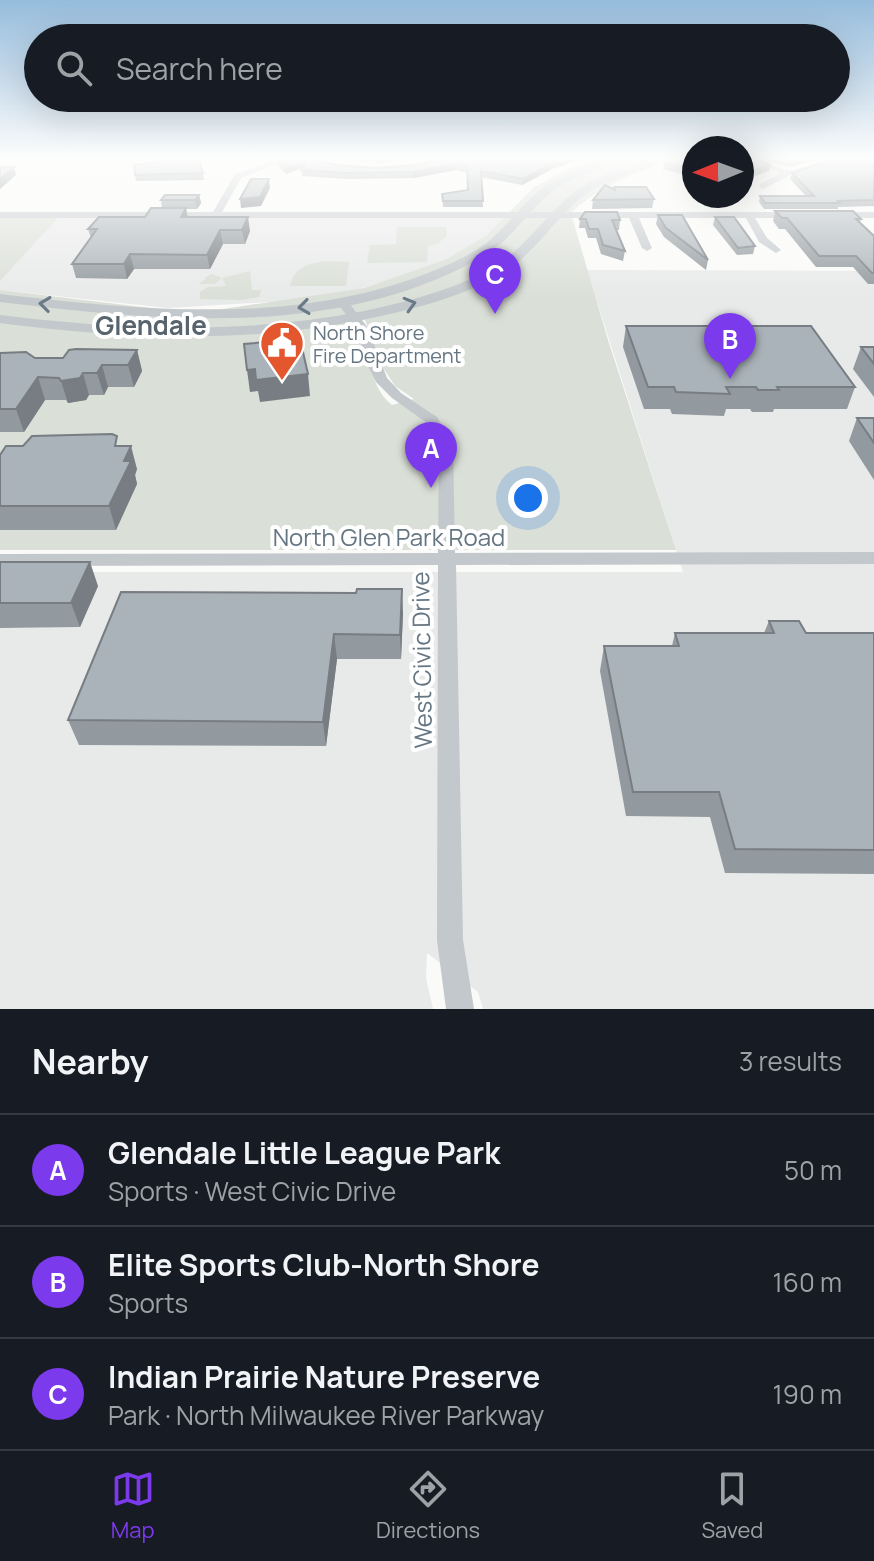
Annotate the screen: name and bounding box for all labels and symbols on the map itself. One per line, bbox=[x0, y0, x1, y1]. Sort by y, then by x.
north arrow bbox=[682, 136, 754, 208]
pin: C bbox=[469, 248, 521, 314]
one-way arrow bbox=[38, 295, 51, 312]
one-way arrow bbox=[403, 297, 417, 313]
one-way arrow bbox=[297, 298, 311, 315]
district label: Glendale bbox=[95, 307, 207, 343]
pin: B bbox=[704, 313, 756, 379]
public building icon: North Shore Fire Department bbox=[258, 319, 306, 382]
place label: North Shore Fire Department bbox=[313, 319, 462, 369]
pin: A bbox=[405, 422, 457, 488]
your location bbox=[508, 478, 548, 518]
street label: North Glen Park Road bbox=[273, 520, 505, 553]
street label: West Civic Drive bbox=[403, 571, 439, 749]

